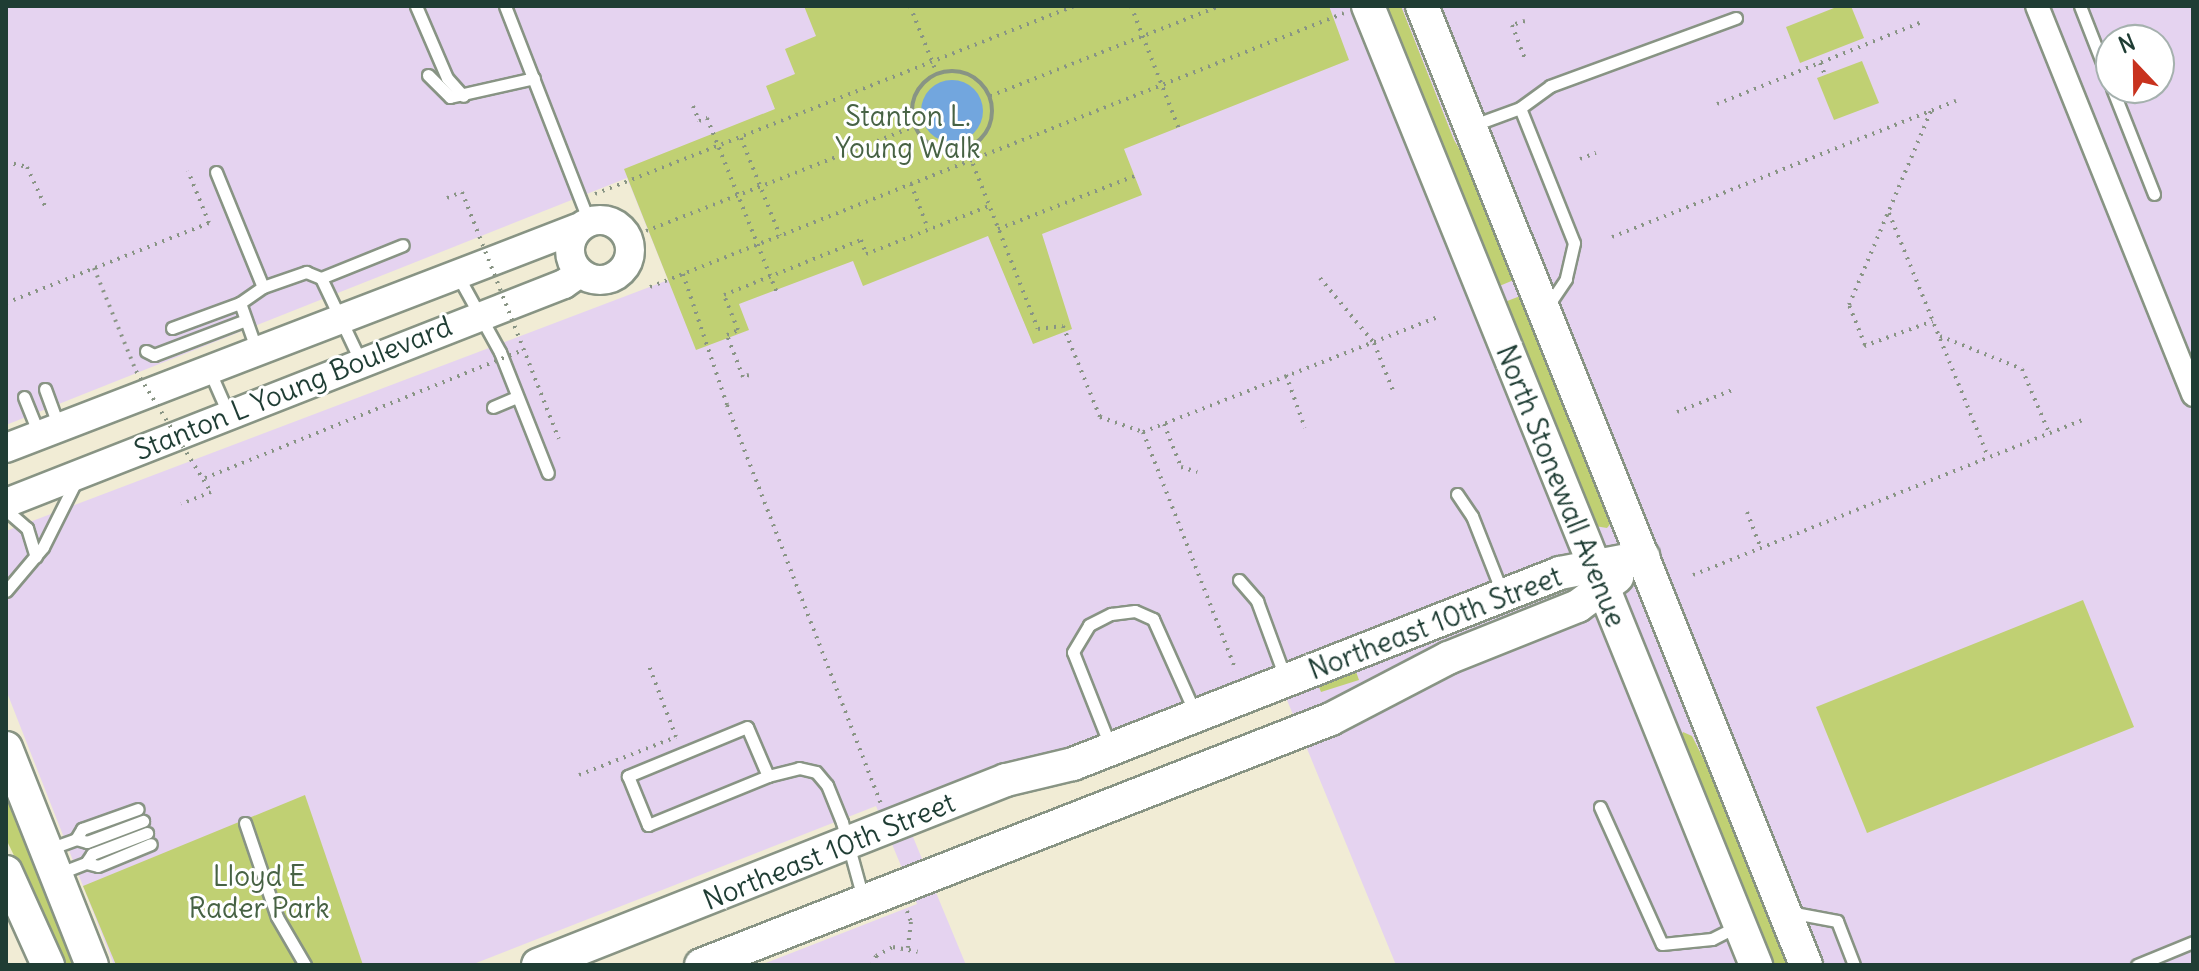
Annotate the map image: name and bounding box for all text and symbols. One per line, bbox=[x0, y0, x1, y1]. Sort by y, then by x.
north arrow bbox=[2095, 24, 2175, 104]
text: N bbox=[2114, 28, 2139, 59]
park label: Stanton L. Young Walk bbox=[835, 99, 981, 165]
street label: Stanton L Young Boulevard bbox=[129, 309, 457, 467]
street label: North Stonewall Avenue bbox=[1489, 340, 1633, 632]
street label: Northeast 10th Street bbox=[1304, 559, 1566, 687]
street label: Northeast 10th Street bbox=[698, 785, 960, 917]
park label: Lloyd E Rader Park bbox=[189, 859, 329, 925]

